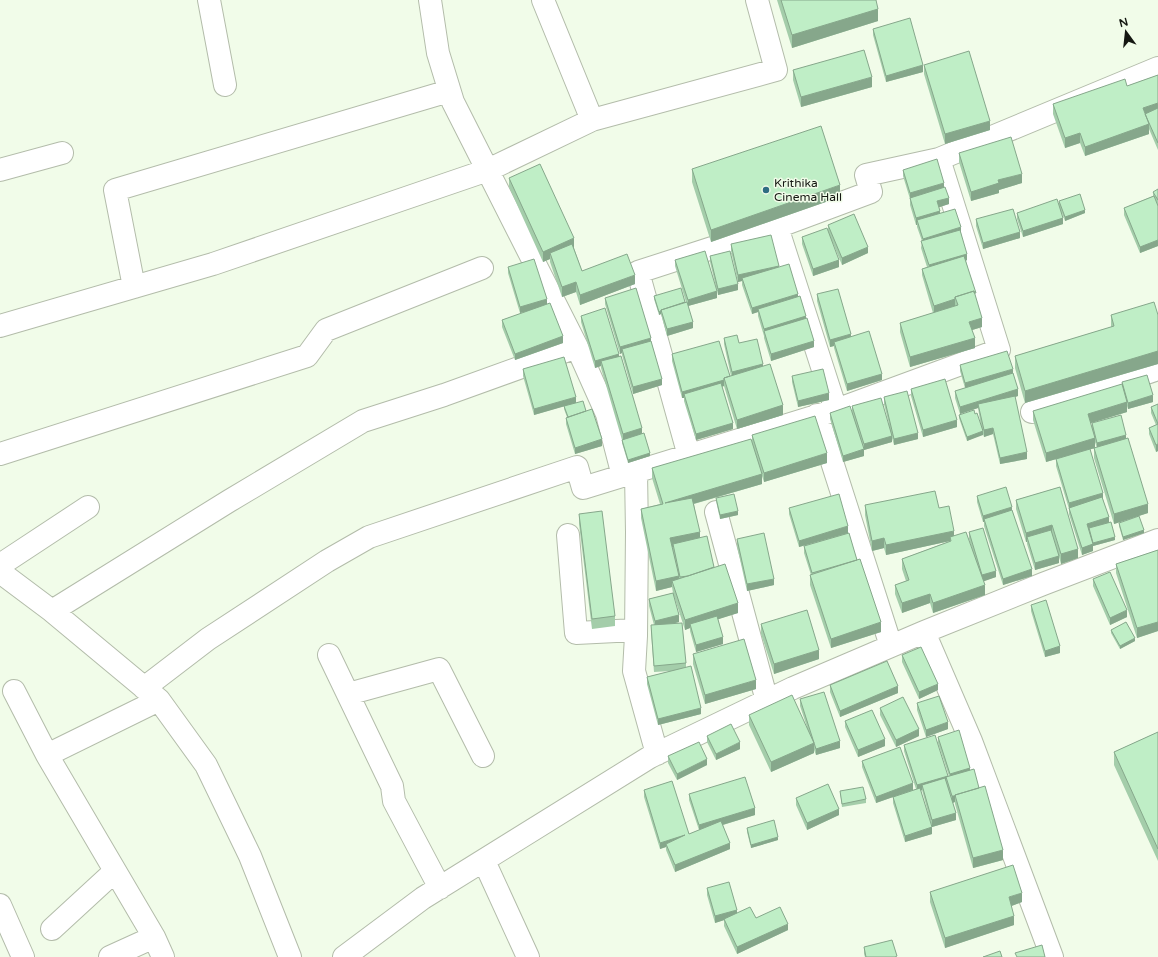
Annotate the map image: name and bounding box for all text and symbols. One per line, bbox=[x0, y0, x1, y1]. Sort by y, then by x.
north arrow bbox=[1106, 12, 1146, 52]
text: N bbox=[1118, 15, 1129, 30]
place label: Krithika Cinema Hall bbox=[774, 176, 842, 204]
marker: Krithika Cinema Hall bbox=[761, 185, 771, 195]

